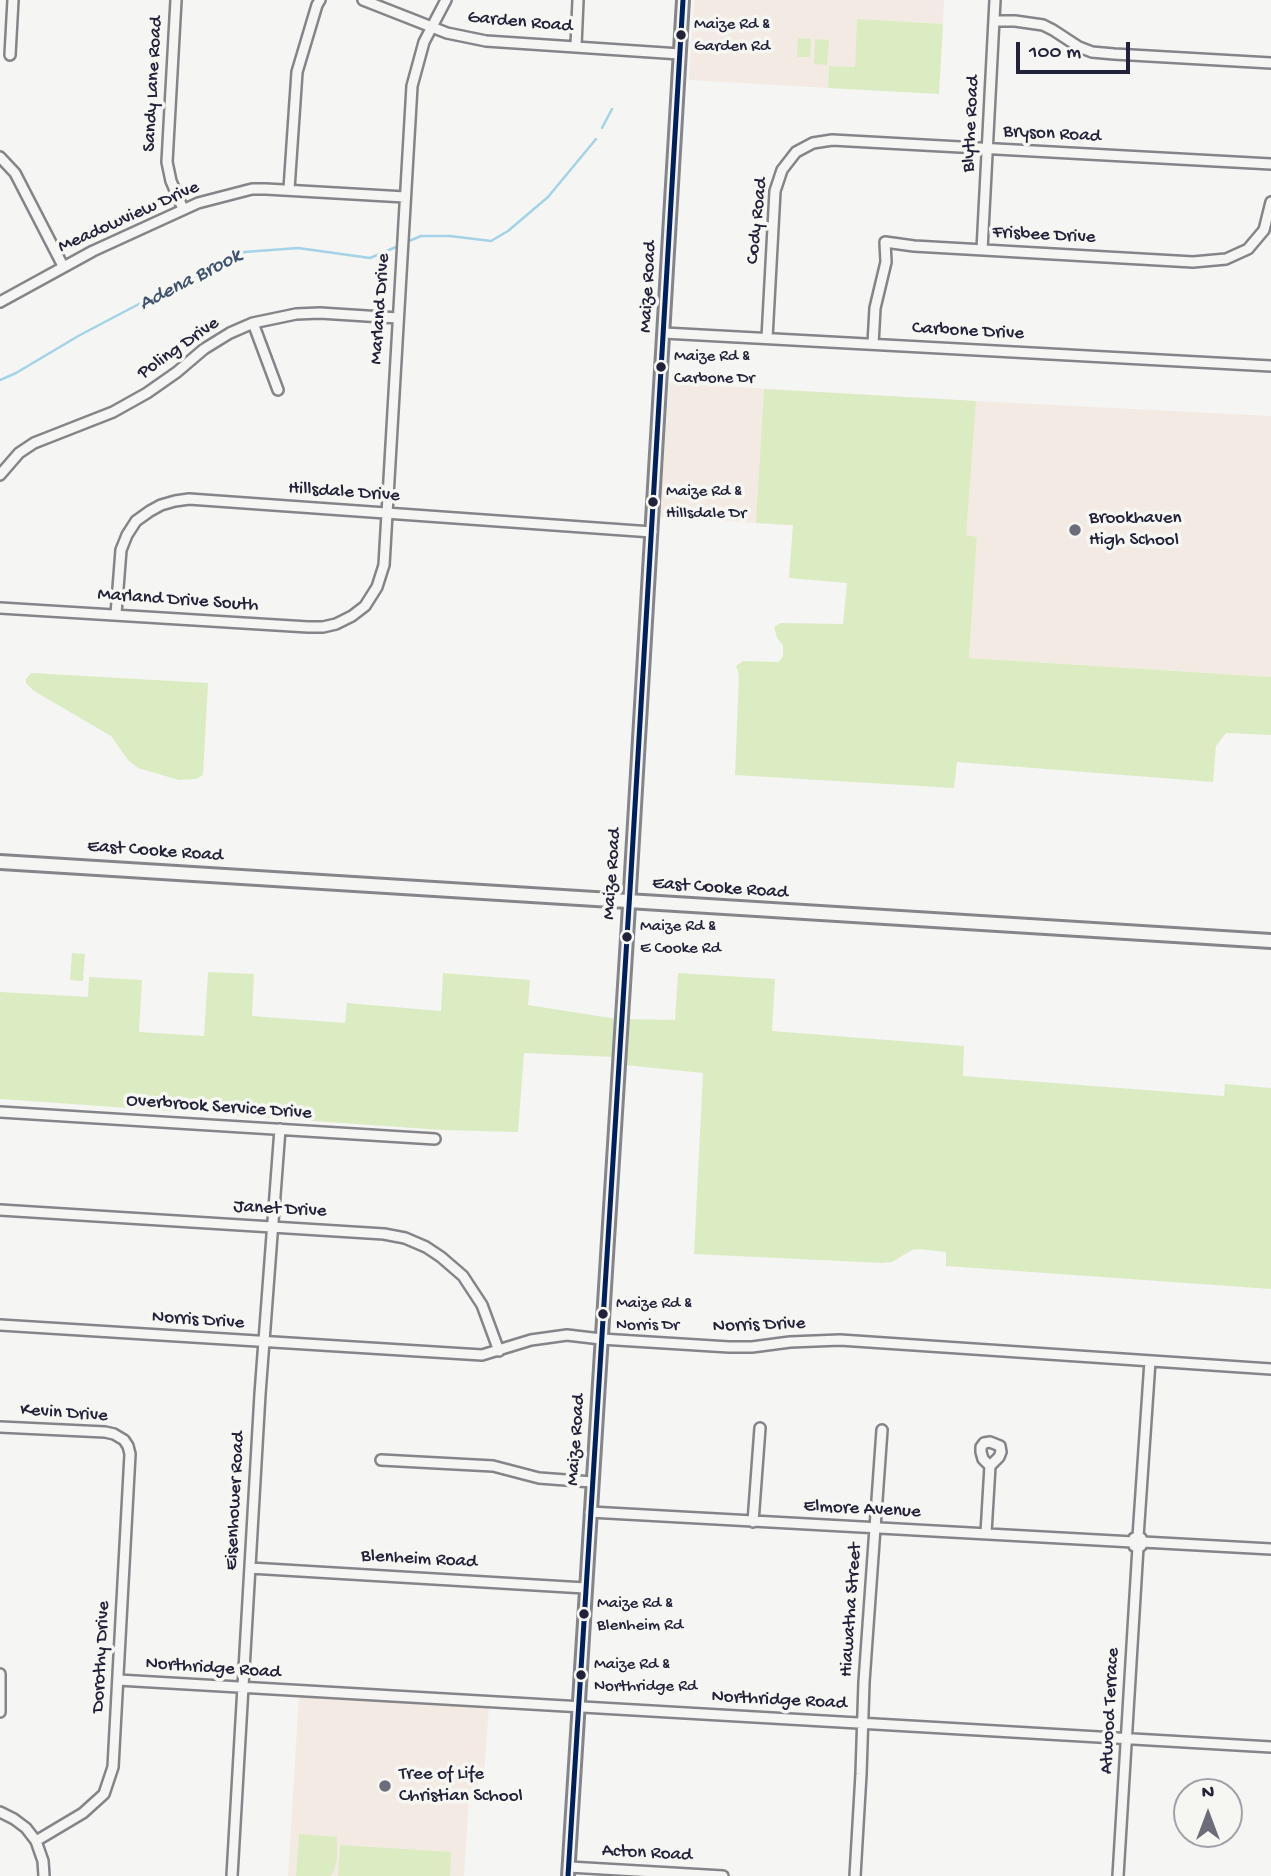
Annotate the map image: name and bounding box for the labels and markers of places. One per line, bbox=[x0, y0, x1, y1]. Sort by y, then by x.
place label: Maize Rd & Garden Rd bbox=[694, 15, 770, 55]
marker: Maize Rd & Garden Rd bbox=[674, 28, 688, 42]
place label: Maize Rd & Carbone Dr bbox=[674, 347, 754, 387]
marker: Maize Rd & Carbone Dr bbox=[654, 360, 668, 374]
place label: Maize Rd & Hillsdale Dr bbox=[666, 482, 746, 522]
marker: Maize Rd & Hillsdale Dr bbox=[646, 495, 660, 509]
place label: Brookhaven High School bbox=[1089, 508, 1182, 552]
marker: Brookhaven High School bbox=[1067, 522, 1083, 538]
place label: Maize Rd & E Cooke Rd bbox=[640, 917, 721, 957]
marker: Maize Rd & E Cooke Rd bbox=[620, 930, 634, 944]
place label: Maize Rd & Norris Dr bbox=[616, 1294, 692, 1334]
marker: Maize Rd & Norris Dr bbox=[596, 1307, 610, 1321]
place label: Maize Rd & Blenheim Rd bbox=[597, 1594, 683, 1634]
marker: Maize Rd & Blenheim Rd bbox=[577, 1607, 591, 1621]
place label: Maize Rd & Northridge Rd bbox=[594, 1655, 697, 1695]
marker: Maize Rd & Northridge Rd bbox=[574, 1668, 588, 1682]
place label: Tree of Life Christian School bbox=[399, 1764, 523, 1808]
marker: Tree of Life Christian School bbox=[377, 1778, 393, 1794]

